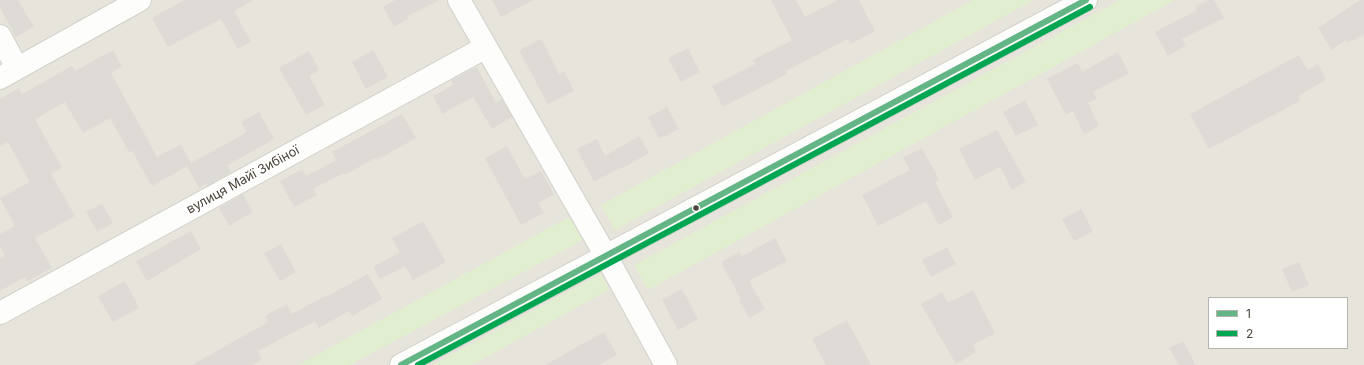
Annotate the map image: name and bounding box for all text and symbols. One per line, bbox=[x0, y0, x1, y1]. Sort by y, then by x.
street label: вулиця Майї Зибіної bbox=[184, 142, 302, 218]
unlabelled marker bbox=[691, 203, 701, 213]
legend bbox=[1208, 297, 1348, 349]
text: 1 bbox=[1246, 306, 1251, 321]
text: 2 bbox=[1246, 326, 1253, 341]

